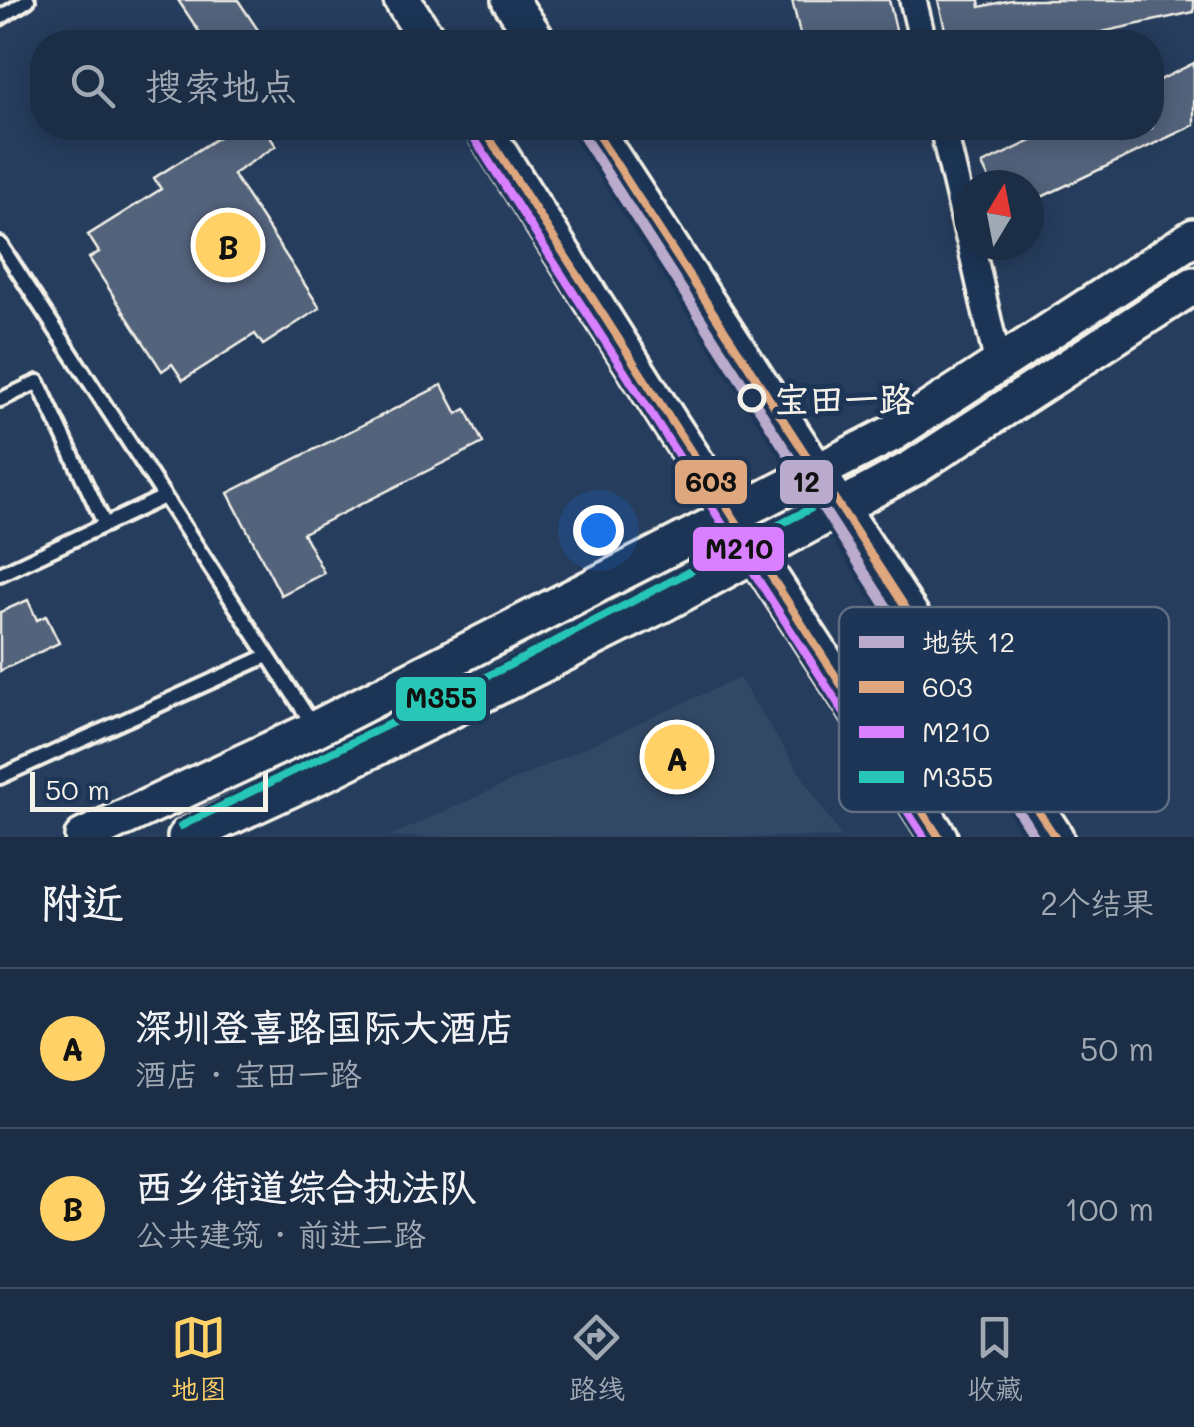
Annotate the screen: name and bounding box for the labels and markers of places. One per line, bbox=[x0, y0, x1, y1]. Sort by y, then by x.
pin: B bbox=[196, 208, 260, 282]
place label: 宝田一路 bbox=[774, 375, 915, 421]
marker: 宝田一路 bbox=[739, 385, 765, 411]
pin: A bbox=[644, 720, 710, 794]

